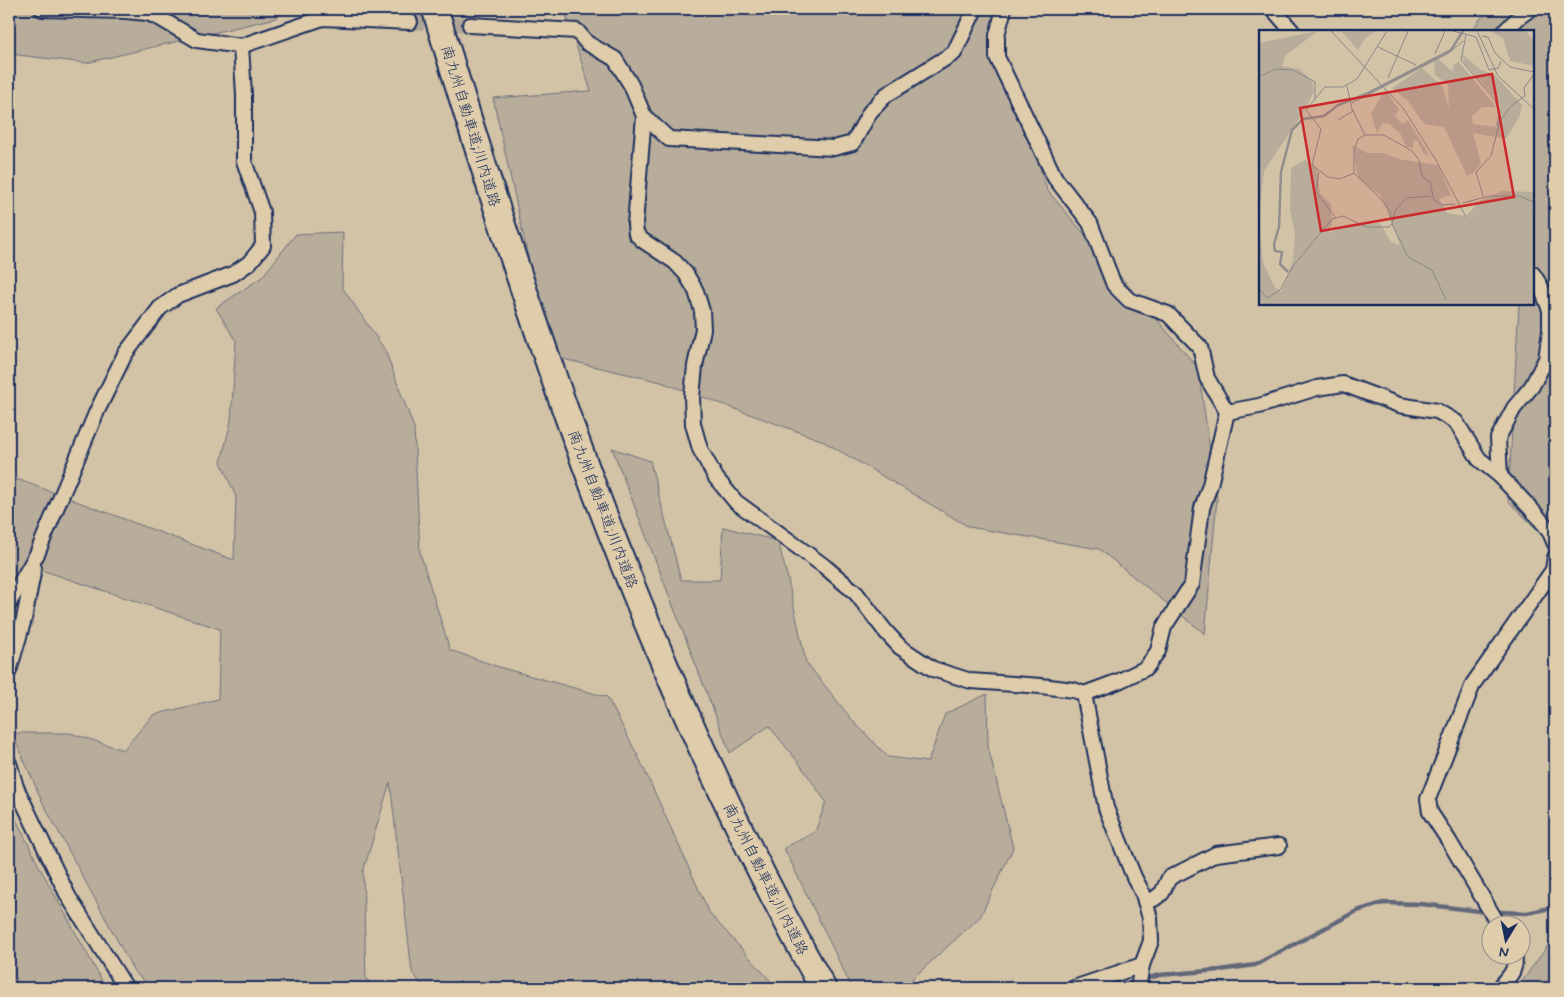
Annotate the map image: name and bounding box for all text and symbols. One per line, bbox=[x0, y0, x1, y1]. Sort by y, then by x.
inset map bbox=[1259, 30, 1534, 305]
street label: 南九州自動車道;川内道路 bbox=[436, 43, 504, 210]
street label: 南九州自動車道;川内道路 bbox=[563, 427, 642, 592]
street label: 南九州自動車道;川内道路 bbox=[718, 800, 812, 959]
north arrow bbox=[1482, 914, 1532, 964]
text: N bbox=[1498, 942, 1510, 961]

